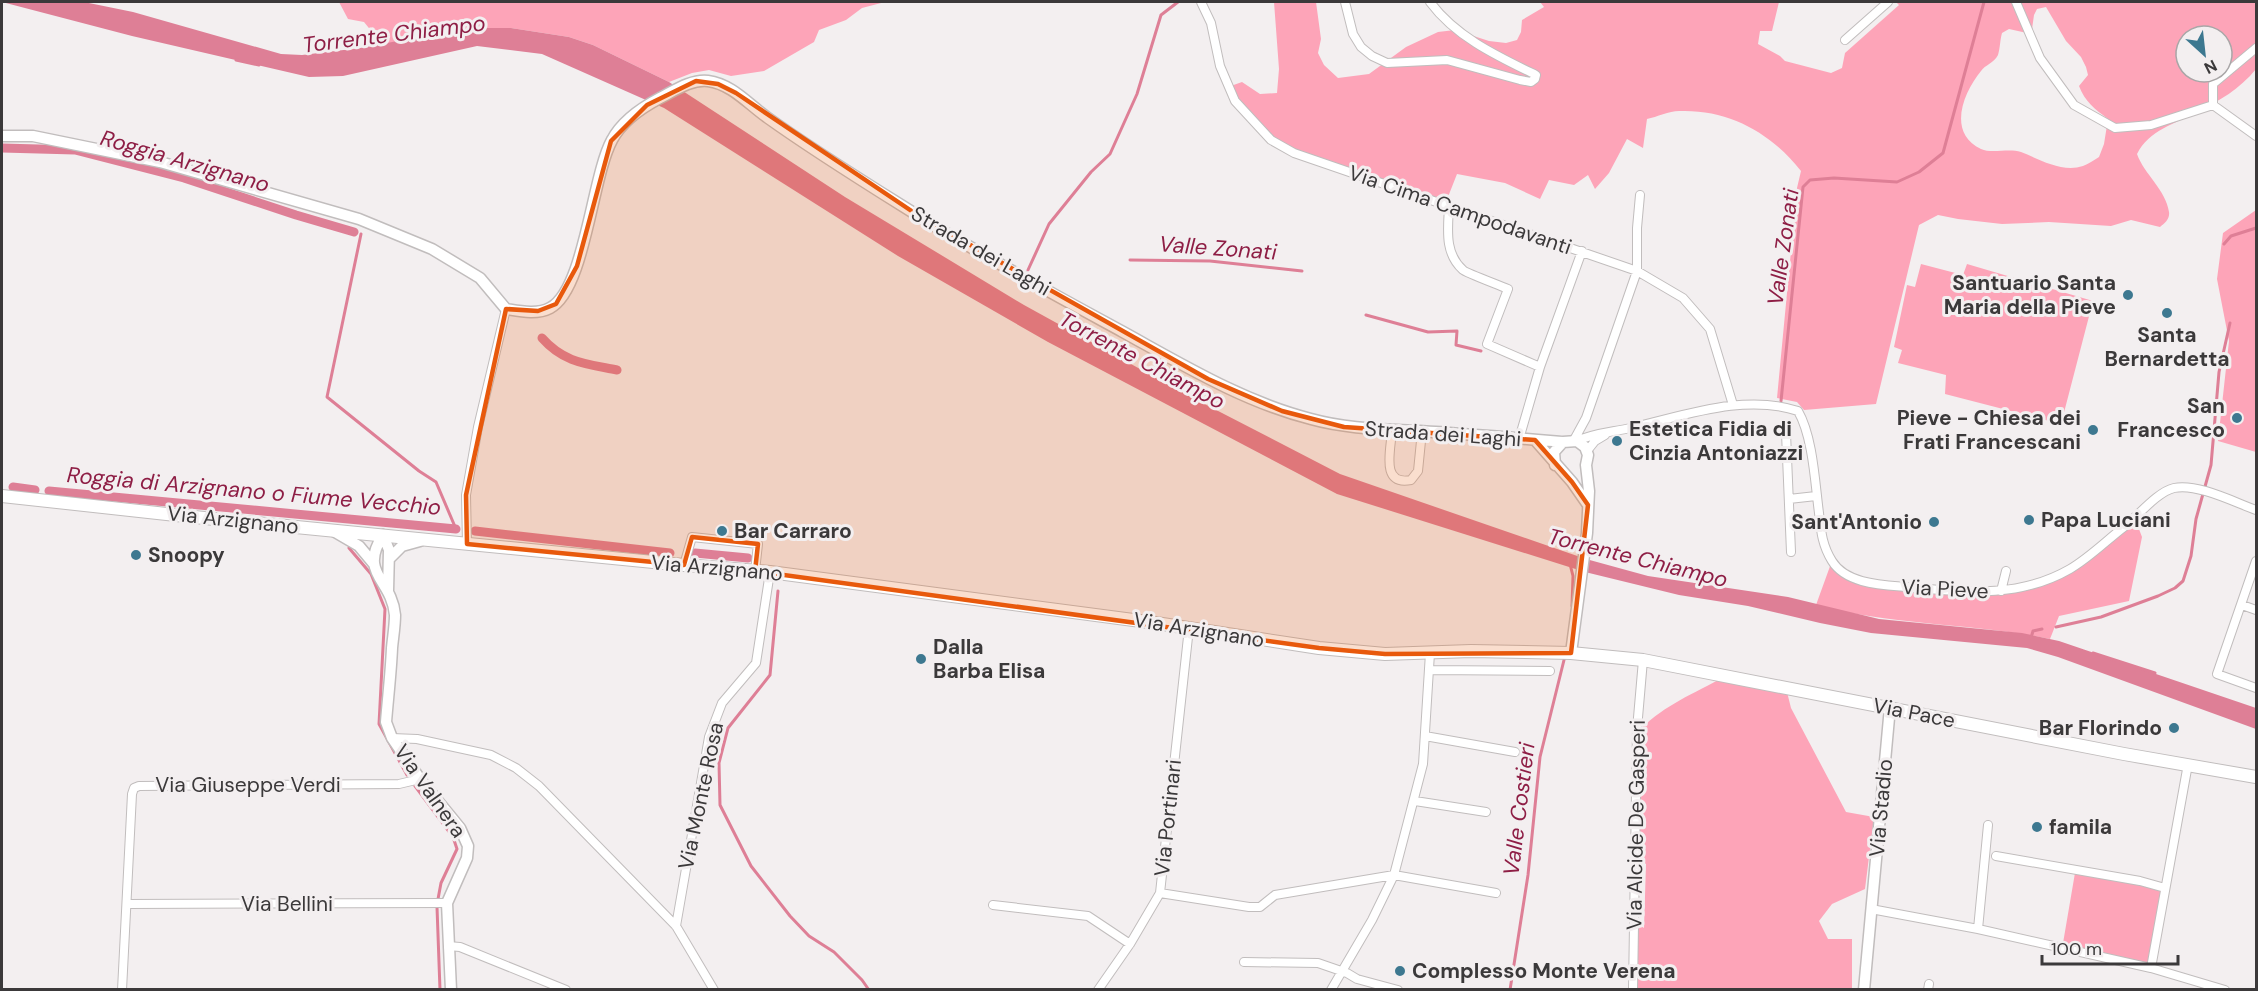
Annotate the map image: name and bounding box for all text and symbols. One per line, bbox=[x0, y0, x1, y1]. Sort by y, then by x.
water label: Torrente Chiampo bbox=[301, 8, 487, 60]
north arrow bbox=[2174, 24, 2234, 84]
text: N bbox=[2201, 55, 2221, 79]
water label: Roggia Arzignano bbox=[97, 123, 273, 199]
street label: Via Cima Campodavanti bbox=[1345, 159, 1575, 261]
water label: Valle Zonati bbox=[1760, 186, 1806, 307]
street label: Strada dei Laghi bbox=[906, 200, 1056, 302]
water label: Valle Zonati bbox=[1158, 229, 1279, 267]
place label: Santuario Santa Maria della Pieve bbox=[1944, 269, 2116, 321]
marker: Santuario Santa Maria della Pieve bbox=[2121, 288, 2135, 302]
water label: Torrente Chiampo bbox=[1054, 304, 1230, 416]
marker: Santa Bernardetta bbox=[2160, 306, 2174, 320]
place label: Santa Bernardetta bbox=[2104, 321, 2230, 373]
place label: San Francesco bbox=[2117, 392, 2225, 444]
place label: Pieve - Chiesa dei Frati Francescani bbox=[1897, 404, 2081, 456]
marker: San Francesco bbox=[2230, 411, 2244, 425]
street label: Strada dei Laghi bbox=[1364, 415, 1522, 453]
place label: Estetica Fidia di Cinzia Antoniazzi bbox=[1629, 415, 1803, 467]
marker: Pieve - Chiesa dei Frati Francescani bbox=[2086, 423, 2100, 437]
marker: Estetica Fidia di Cinzia Antoniazzi bbox=[1610, 434, 1624, 448]
water label: Roggia di Arzignano o Fiume Vecchio bbox=[66, 460, 442, 522]
street label: Via Arzignano bbox=[166, 499, 300, 541]
place label: Papa Luciani bbox=[2041, 506, 2171, 534]
place label: Sant'Antonio bbox=[1791, 508, 1922, 536]
marker: Papa Luciani bbox=[2022, 513, 2036, 527]
marker: Sant'Antonio bbox=[1927, 515, 1941, 529]
place label: Bar Carraro bbox=[734, 517, 852, 545]
water label: Torrente Chiampo bbox=[1545, 522, 1731, 594]
marker: Bar Carraro bbox=[715, 524, 729, 538]
place label: Snoopy bbox=[148, 541, 225, 569]
marker: Snoopy bbox=[129, 548, 143, 562]
street label: Via Arzignano bbox=[650, 548, 784, 588]
street label: Via Pieve bbox=[1901, 573, 1989, 605]
street label: Via Arzignano bbox=[1132, 606, 1266, 654]
place label: Dalla Barba Elisa bbox=[933, 633, 1045, 685]
marker: Dalla Barba Elisa bbox=[914, 652, 928, 666]
street label: Via Pace bbox=[1871, 691, 1958, 735]
place label: Bar Florindo bbox=[2039, 714, 2162, 742]
street label: Via Monte Rosa bbox=[672, 720, 730, 872]
street label: Via Alcide De Gasperi bbox=[1620, 720, 1652, 930]
marker: Bar Florindo bbox=[2167, 721, 2181, 735]
street label: Via Valnera bbox=[387, 739, 473, 843]
water label: Valle Costieri bbox=[1496, 740, 1542, 877]
street label: Via Portinari bbox=[1148, 758, 1188, 878]
street label: Via Stadio bbox=[1863, 758, 1899, 858]
street label: Via Giuseppe Verdi bbox=[155, 771, 341, 799]
place label: famila bbox=[2049, 813, 2112, 841]
marker: famila bbox=[2030, 820, 2044, 834]
street label: Via Bellini bbox=[241, 890, 333, 918]
scale bar bbox=[2042, 928, 2178, 966]
text: 100 m bbox=[2051, 937, 2102, 961]
place label: Complesso Monte Verena bbox=[1412, 957, 1675, 985]
marker: Complesso Monte Verena bbox=[1393, 964, 1407, 978]

